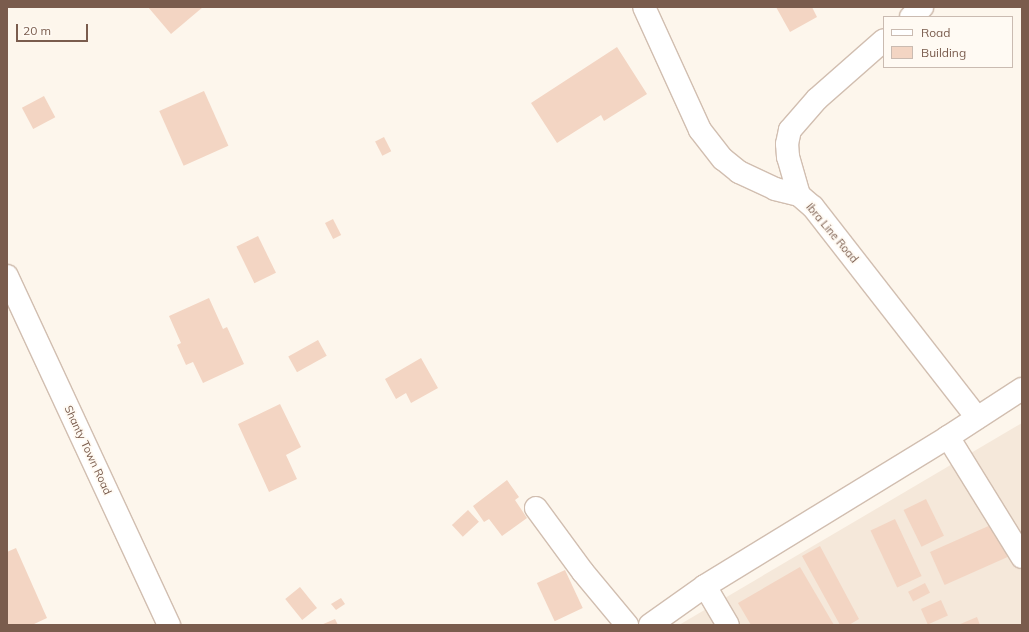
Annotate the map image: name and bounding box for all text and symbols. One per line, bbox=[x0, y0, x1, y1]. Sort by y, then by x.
scale bar bbox=[18, 16, 90, 42]
legend bbox=[883, 16, 1013, 68]
text: 20 m bbox=[23, 23, 51, 38]
text: Road bbox=[921, 25, 950, 40]
text: Building bbox=[921, 45, 966, 60]
street label: Ibra Line Road bbox=[803, 201, 861, 265]
street label: Shanty Town Road bbox=[62, 403, 114, 497]

